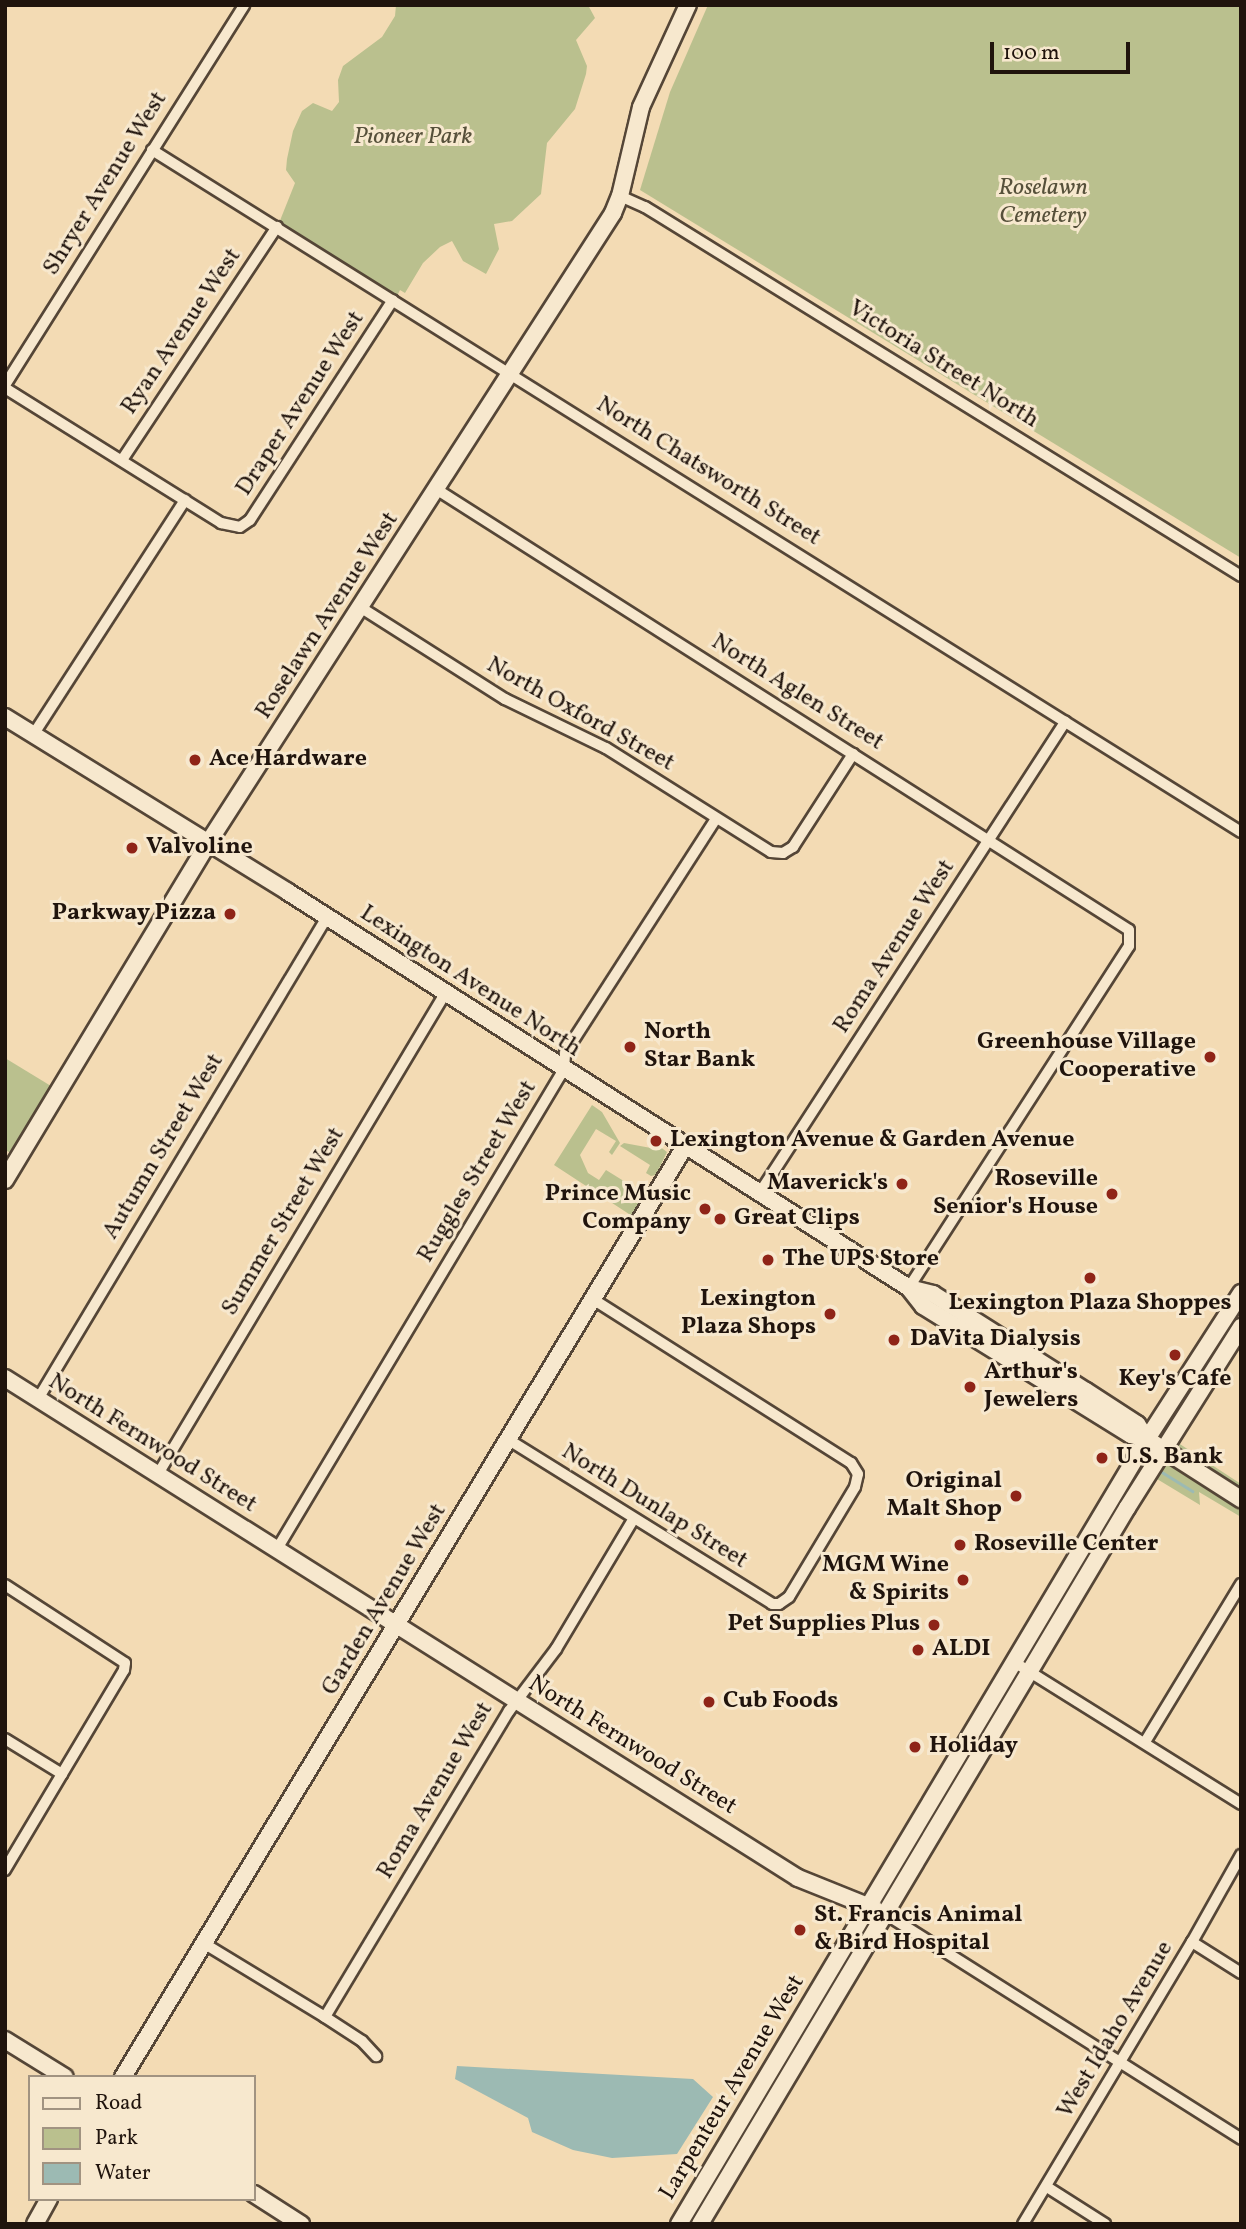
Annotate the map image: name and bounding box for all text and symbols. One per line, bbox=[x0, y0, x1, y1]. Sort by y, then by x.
scale bar bbox=[994, 28, 1134, 72]
text: 100 m bbox=[1003, 39, 1060, 68]
street label: Shryer Avenue West bbox=[38, 86, 174, 282]
park label: Pioneer Park bbox=[354, 124, 472, 152]
park label: Roselawn Cemetery bbox=[998, 175, 1088, 231]
street label: Ryan Avenue West bbox=[116, 243, 248, 421]
street label: Victoria Street North bbox=[842, 295, 1044, 435]
street label: Draper Avenue West bbox=[230, 306, 372, 502]
street label: North Chatsworth Street bbox=[590, 391, 826, 553]
street label: Roselawn Avenue West bbox=[250, 507, 406, 725]
street label: North Aglen Street bbox=[705, 628, 889, 758]
street label: North Oxford Street bbox=[481, 651, 679, 779]
place label: Ace Hardware bbox=[209, 746, 367, 774]
marker: Ace Hardware bbox=[187, 752, 203, 768]
place label: Valvoline bbox=[146, 834, 253, 862]
marker: Valvoline bbox=[124, 840, 140, 856]
street label: Roma Avenue West bbox=[828, 854, 962, 1040]
place label: Parkway Pizza bbox=[51, 900, 216, 928]
street label: Lexington Avenue North bbox=[354, 900, 586, 1064]
marker: Parkway Pizza bbox=[222, 906, 238, 922]
place label: North Star Bank bbox=[644, 1019, 755, 1075]
place label: Greenhouse Village Cooperative bbox=[976, 1029, 1196, 1085]
marker: North Star Bank bbox=[622, 1039, 638, 1055]
street label: Autumn Street West bbox=[97, 1049, 231, 1245]
marker: Greenhouse Village Cooperative bbox=[1202, 1049, 1218, 1065]
street label: Ruggles Street West bbox=[412, 1075, 544, 1269]
street label: Summer Street West bbox=[216, 1122, 352, 1322]
place label: Lexington Avenue & Garden Avenue bbox=[670, 1127, 1074, 1155]
marker: Lexington Avenue & Garden Avenue bbox=[648, 1133, 664, 1149]
place label: Roseville Senior's House bbox=[933, 1166, 1098, 1222]
place label: Maverick's bbox=[767, 1170, 888, 1198]
marker: Maverick's bbox=[894, 1176, 910, 1192]
place label: Prince Music Company bbox=[545, 1181, 691, 1237]
marker: Roseville Senior's House bbox=[1104, 1186, 1120, 1202]
marker: Prince Music Company bbox=[697, 1201, 713, 1217]
place label: Great Clips bbox=[734, 1205, 860, 1233]
marker: Great Clips bbox=[712, 1211, 728, 1227]
place label: The UPS Store bbox=[782, 1246, 939, 1274]
marker: The UPS Store bbox=[760, 1252, 776, 1268]
marker: Lexington Plaza Shoppes bbox=[1082, 1270, 1098, 1286]
place label: Lexington Plaza Shops bbox=[681, 1286, 816, 1342]
place label: Lexington Plaza Shoppes bbox=[948, 1290, 1232, 1318]
marker: Lexington Plaza Shops bbox=[822, 1306, 838, 1322]
place label: DaVita Dialysis bbox=[910, 1326, 1081, 1354]
marker: DaVita Dialysis bbox=[884, 1330, 904, 1350]
marker: Key's Cafe bbox=[1167, 1347, 1183, 1363]
place label: Arthur's Jewelers bbox=[984, 1359, 1078, 1415]
place label: Key's Cafe bbox=[1119, 1366, 1231, 1394]
street label: North Fernwood Street bbox=[42, 1368, 262, 1520]
marker: Arthur's Jewelers bbox=[962, 1379, 978, 1395]
street label: North Dunlap Street bbox=[556, 1438, 752, 1576]
place label: U.S. Bank bbox=[1116, 1444, 1223, 1472]
marker: U.S. Bank bbox=[1094, 1450, 1110, 1466]
place label: Original Malt Shop bbox=[886, 1468, 1002, 1524]
marker: Original Malt Shop bbox=[1008, 1488, 1024, 1504]
street label: Garden Avenue West bbox=[316, 1499, 454, 1701]
place label: Roseville Center bbox=[974, 1531, 1158, 1559]
marker: Roseville Center bbox=[952, 1537, 968, 1553]
place label: MGM Wine & Spirits bbox=[822, 1552, 949, 1608]
marker: MGM Wine & Spirits bbox=[955, 1572, 971, 1588]
place label: Pet Supplies Plus bbox=[727, 1611, 920, 1639]
marker: Pet Supplies Plus bbox=[926, 1617, 942, 1633]
place label: ALDI bbox=[932, 1636, 990, 1664]
marker: ALDI bbox=[910, 1642, 926, 1658]
street label: North Fernwood Street bbox=[522, 1670, 742, 1822]
place label: Cub Foods bbox=[723, 1688, 838, 1716]
marker: Cub Foods bbox=[701, 1694, 717, 1710]
street label: Roma Avenue West bbox=[372, 1697, 500, 1885]
place label: Holiday bbox=[929, 1733, 1018, 1761]
marker: Holiday bbox=[907, 1739, 923, 1755]
place label: St. Francis Animal & Bird Hospital bbox=[814, 1902, 1022, 1958]
marker: St. Francis Animal & Bird Hospital bbox=[792, 1922, 808, 1938]
street label: West Idaho Avenue bbox=[1052, 1936, 1180, 2124]
street label: Larpenteur Avenue West bbox=[654, 1970, 812, 2206]
legend bbox=[28, 2075, 256, 2201]
text: Road bbox=[95, 2089, 142, 2118]
text: Park bbox=[95, 2124, 138, 2153]
text: Water bbox=[95, 2159, 151, 2188]

